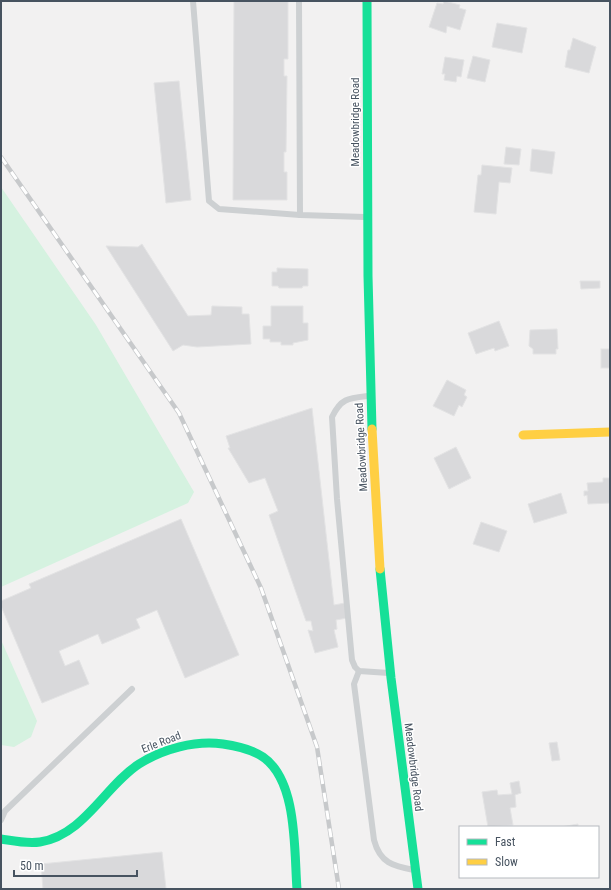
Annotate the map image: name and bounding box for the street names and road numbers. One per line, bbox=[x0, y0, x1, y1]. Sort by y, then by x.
street label: Meadowbridge Road bbox=[349, 78, 362, 166]
street label: Meadowbridge Road bbox=[353, 402, 370, 492]
street label: Meadowbridge Road bbox=[402, 722, 425, 812]
street label: Erle Road bbox=[140, 729, 183, 756]

